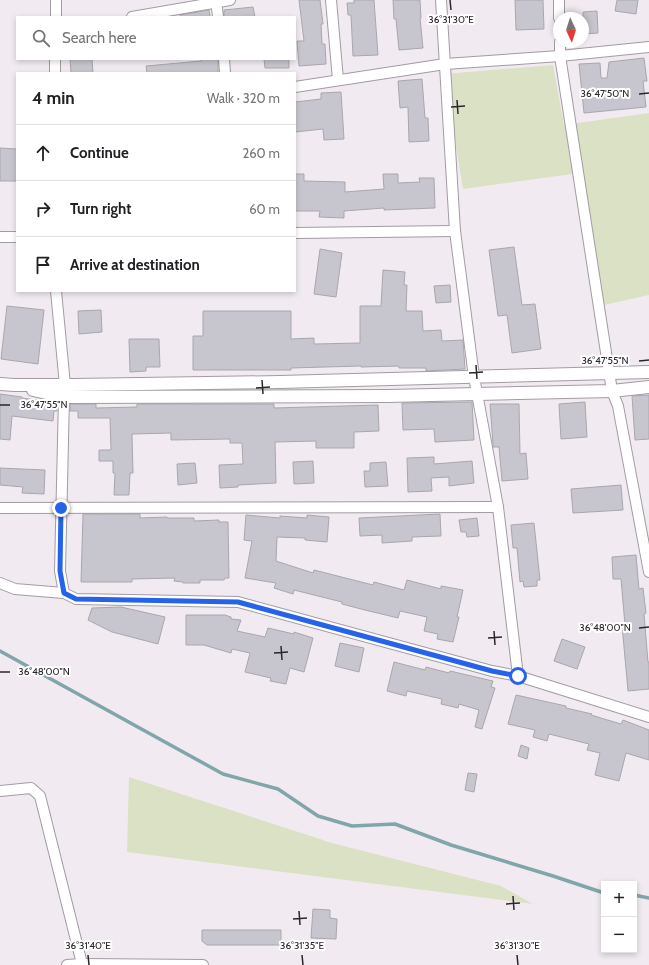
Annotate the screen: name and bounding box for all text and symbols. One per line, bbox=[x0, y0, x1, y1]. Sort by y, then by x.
north arrow bbox=[553, 12, 589, 48]
text: 36°31'30"E bbox=[428, 13, 474, 26]
search box bbox=[16, 16, 296, 60]
icon: search bbox=[30, 27, 52, 49]
text: Search here bbox=[62, 29, 137, 47]
text: 36°47'50"N bbox=[581, 87, 629, 100]
text: 4 min bbox=[32, 88, 75, 108]
text: Walk · 320 m bbox=[207, 90, 280, 106]
icon: ahead bbox=[32, 142, 54, 164]
text: Continue bbox=[70, 144, 129, 162]
text: 260 m bbox=[242, 145, 280, 161]
icon: right bbox=[32, 198, 54, 220]
text: Turn right bbox=[70, 200, 131, 218]
text: 60 m bbox=[249, 201, 280, 217]
icon: arrive bbox=[32, 254, 54, 276]
text: Arrive at destination bbox=[70, 256, 200, 274]
text: 36°47'55"N bbox=[581, 354, 629, 367]
text: 36°47'55"N bbox=[20, 398, 68, 411]
route end bbox=[52, 499, 70, 517]
text: 36°48'00"N bbox=[579, 621, 631, 634]
text: 36°48'00"N bbox=[18, 665, 70, 678]
route start bbox=[509, 667, 527, 685]
map controls bbox=[601, 881, 637, 953]
button: + bbox=[601, 881, 637, 917]
button: − bbox=[601, 917, 637, 953]
text: 36°31'40"E bbox=[65, 939, 111, 952]
text: 36°31'35"E bbox=[280, 939, 324, 952]
text: 36°31'30"E bbox=[494, 939, 540, 952]

